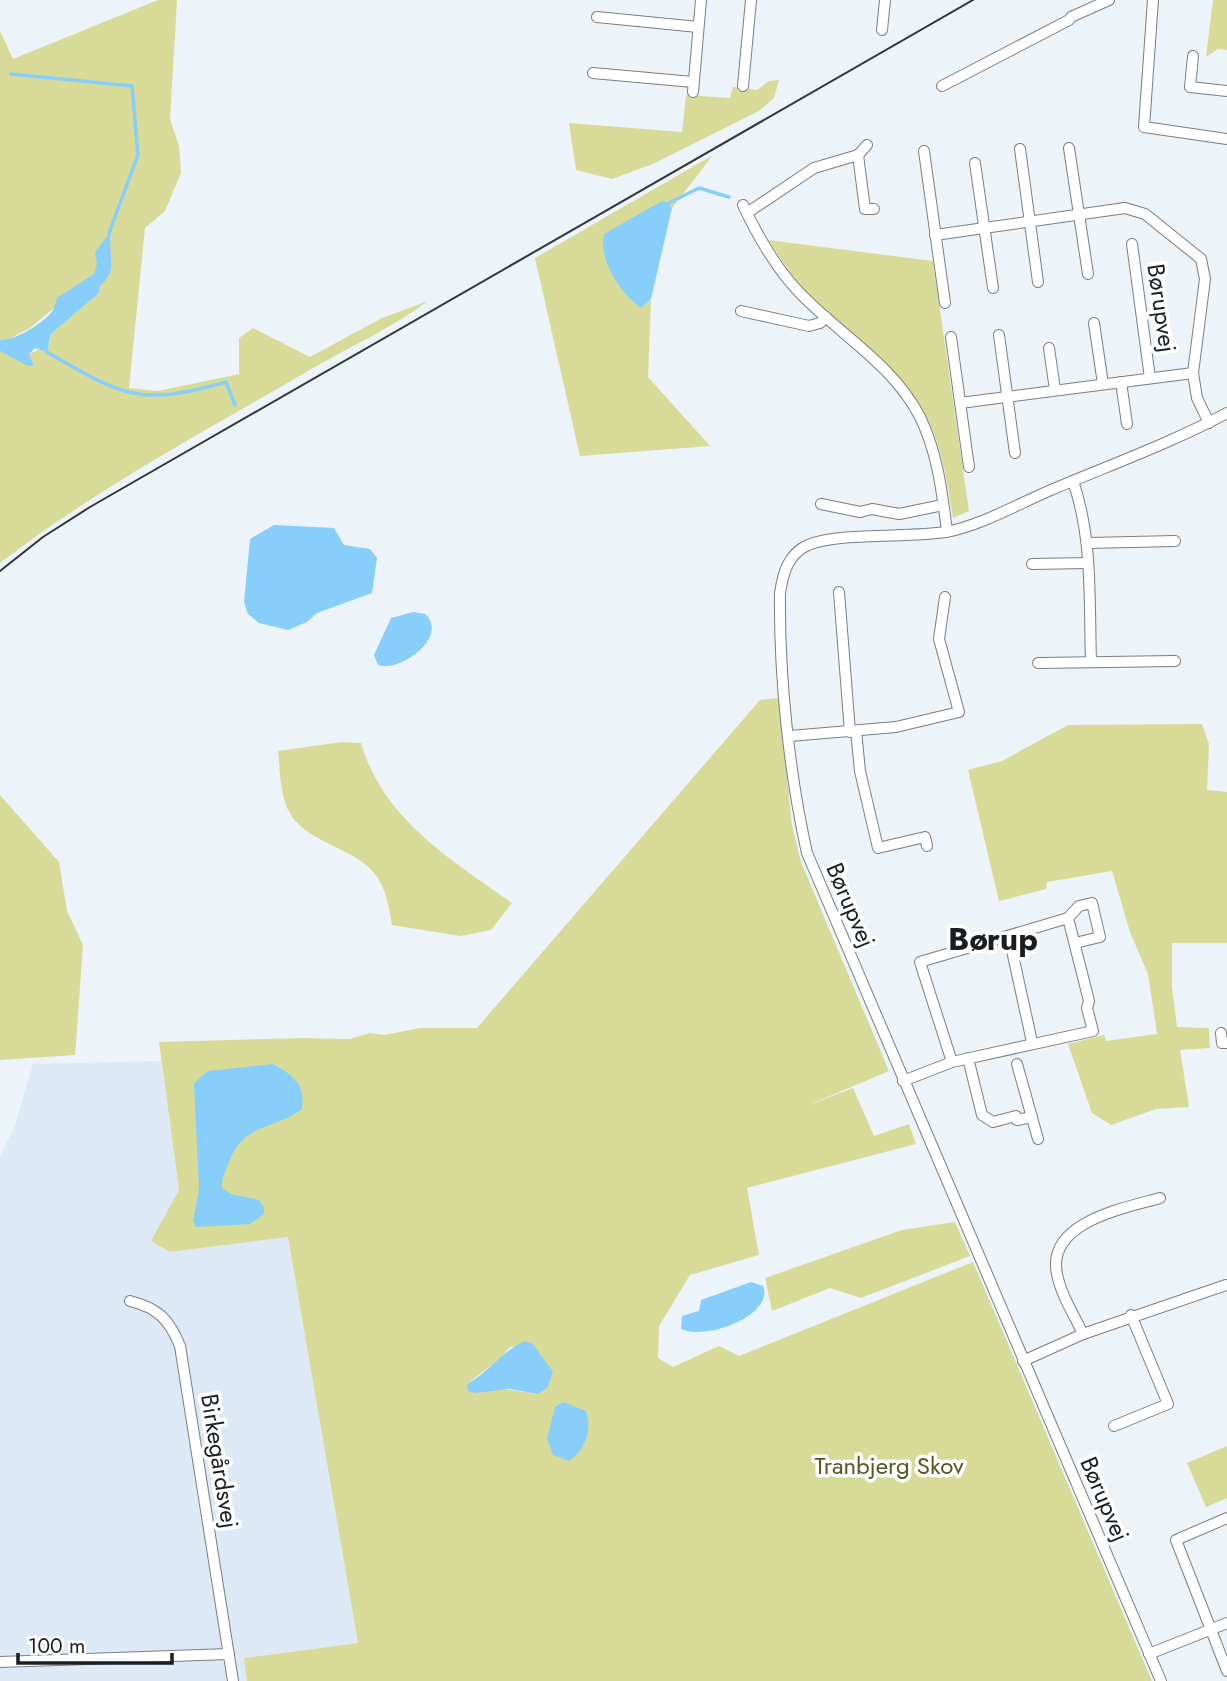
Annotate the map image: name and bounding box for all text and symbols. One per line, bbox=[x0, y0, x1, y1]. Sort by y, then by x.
street label: Børupvej bbox=[1138, 261, 1186, 355]
street label: Børupvej bbox=[817, 857, 885, 953]
district label: Børup bbox=[948, 916, 1038, 962]
street label: Birkegårdsvej bbox=[192, 1391, 248, 1531]
park label: Tranbjerg Skov bbox=[814, 1448, 964, 1483]
street label: Børupvej bbox=[1071, 1451, 1139, 1547]
scale bar bbox=[18, 1622, 172, 1666]
text: 100 m bbox=[28, 1631, 85, 1661]

